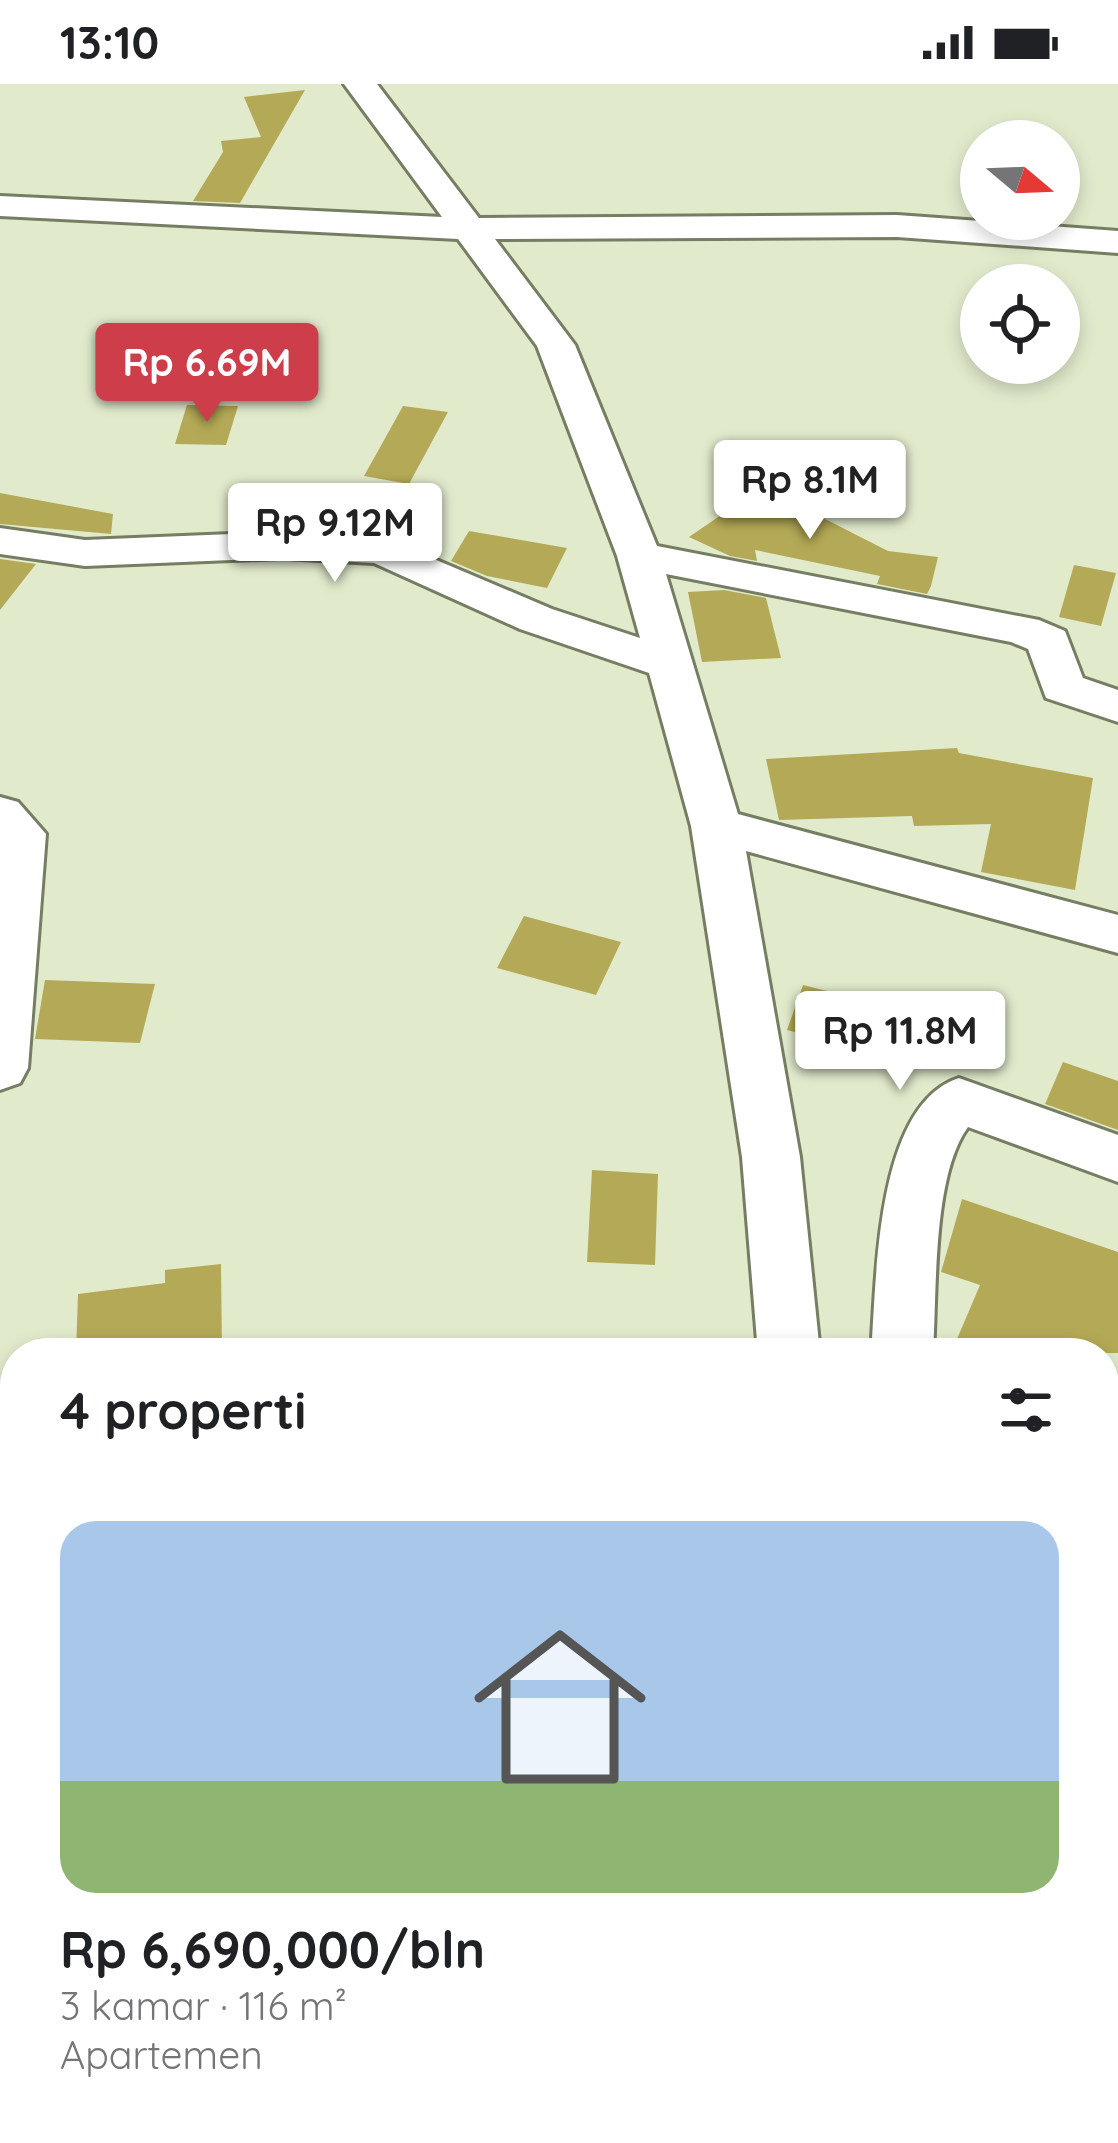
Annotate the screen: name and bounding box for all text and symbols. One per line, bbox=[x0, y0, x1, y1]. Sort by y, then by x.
text: 13:10 bbox=[60, 14, 159, 70]
north arrow bbox=[960, 120, 1080, 240]
map controls bbox=[960, 120, 1080, 384]
button: locate bbox=[960, 264, 1080, 384]
pin: Rp 6.69M bbox=[83, 323, 331, 425]
text: Rp 6.69M bbox=[122, 337, 292, 386]
pin: Rp 8.1M bbox=[699, 440, 921, 542]
text: Rp 8.1M bbox=[741, 454, 879, 503]
pin: Rp 9.12M bbox=[211, 483, 459, 585]
text: Rp 9.12M bbox=[255, 497, 415, 546]
pin: Rp 11.8M bbox=[776, 991, 1024, 1093]
text: Rp 11.8M bbox=[822, 1005, 978, 1054]
icon: filters bbox=[993, 1377, 1059, 1443]
text: 4 properti bbox=[60, 1378, 306, 1442]
icon: home bbox=[452, 1599, 668, 1815]
text: Rp 6,690,000/bln bbox=[60, 1917, 485, 1981]
text: 3 kamar · 116 m² bbox=[60, 1981, 347, 2030]
text: Apartemen bbox=[60, 2030, 263, 2079]

